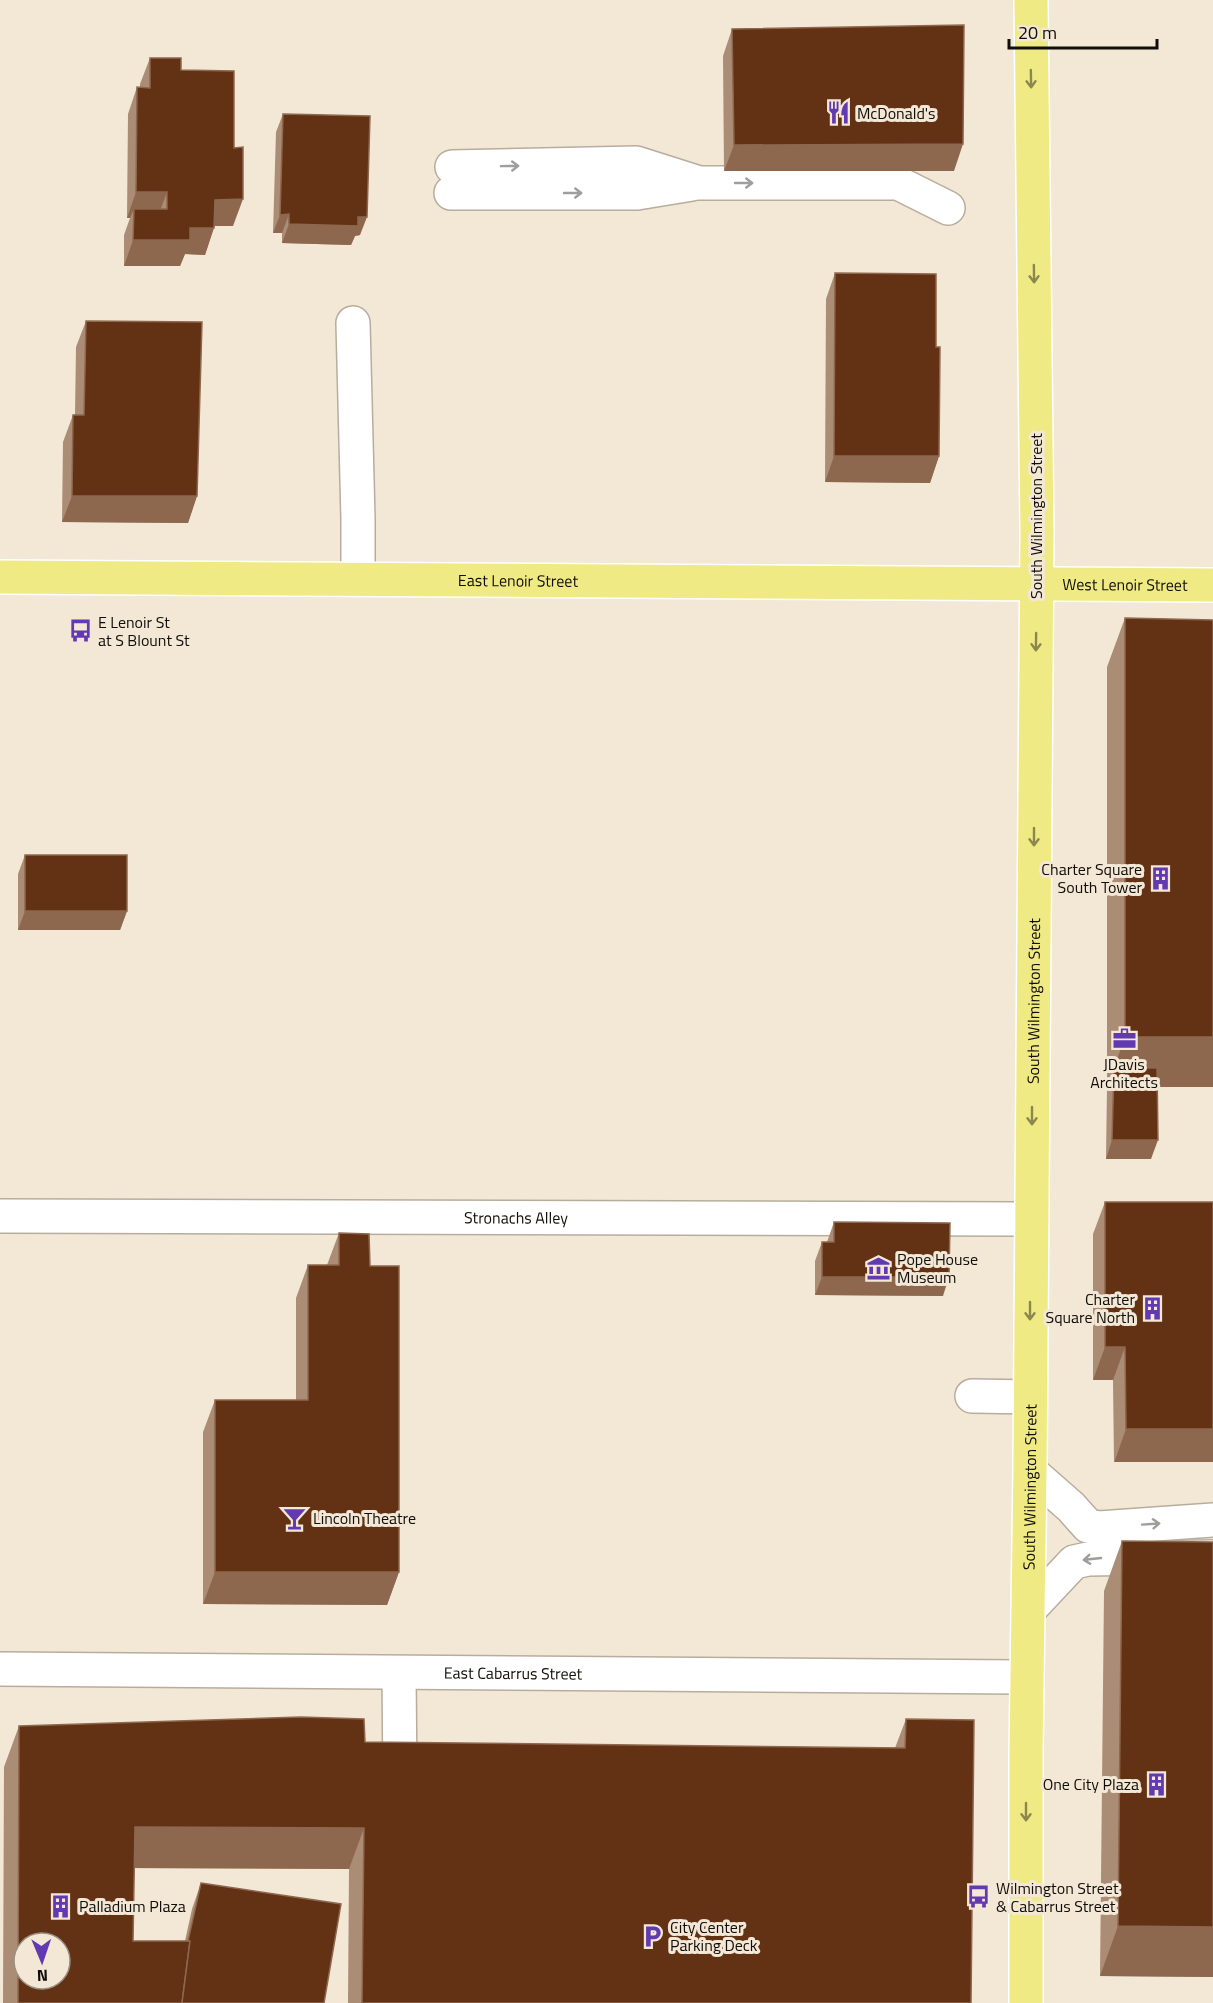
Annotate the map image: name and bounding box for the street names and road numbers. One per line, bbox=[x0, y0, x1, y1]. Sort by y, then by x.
street label: South Wilmington Street bbox=[1024, 433, 1048, 599]
street label: East Lenoir Street bbox=[458, 568, 579, 593]
street label: West Lenoir Street bbox=[1062, 572, 1188, 597]
street label: South Wilmington Street bbox=[1021, 918, 1046, 1084]
street label: Stronachs Alley bbox=[464, 1205, 568, 1230]
street label: South Wilmington Street bbox=[1017, 1404, 1042, 1570]
street label: East Cabarrus Street bbox=[444, 1660, 583, 1686]

